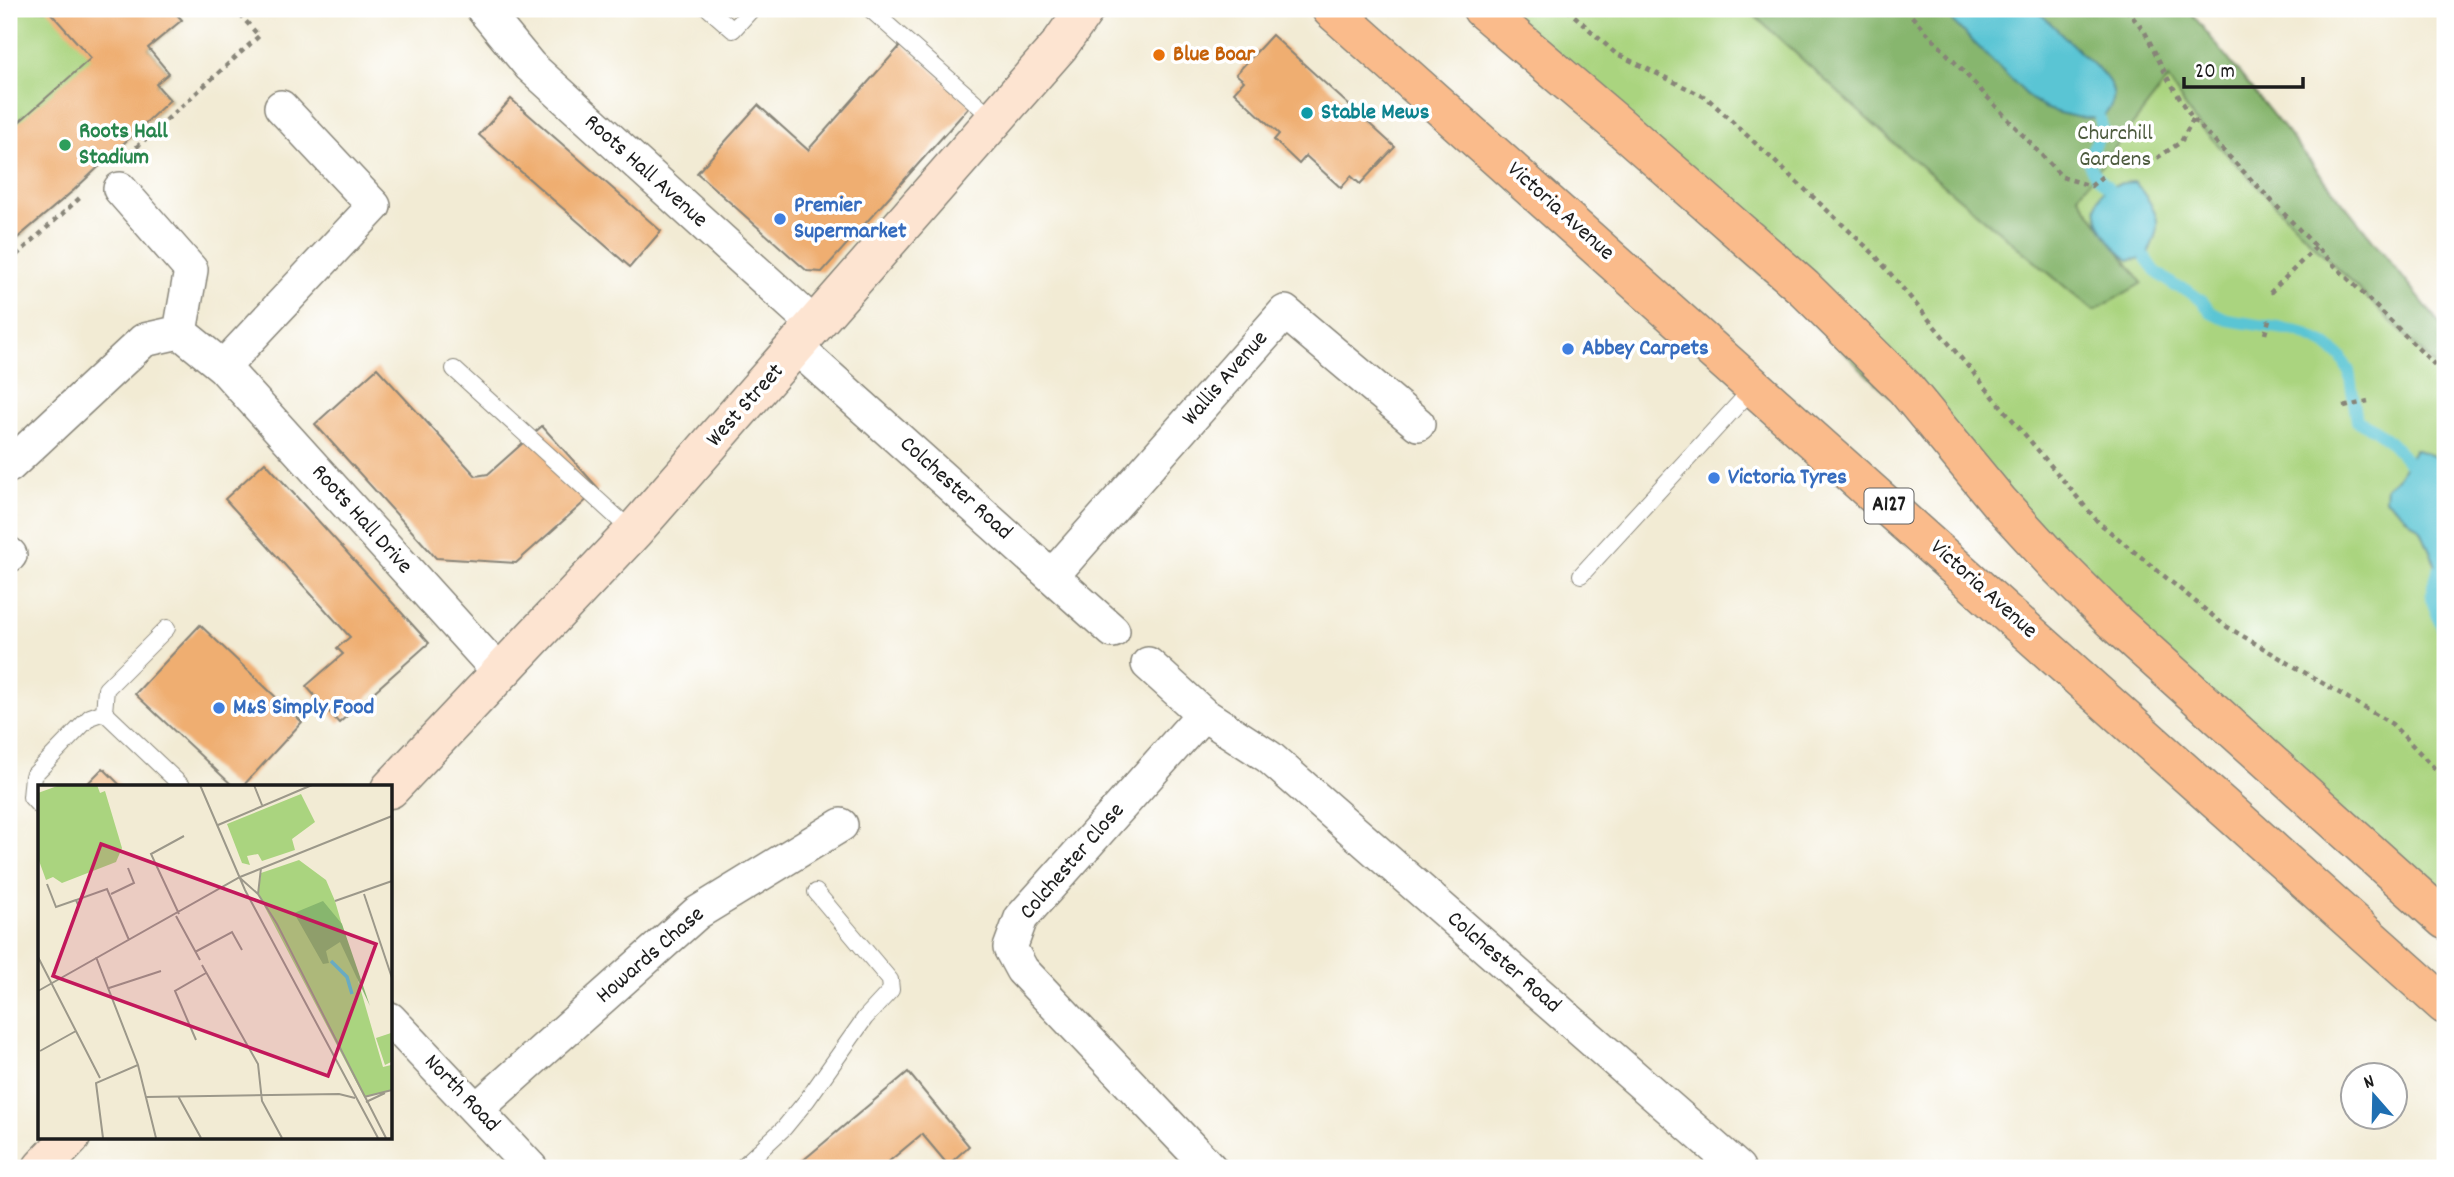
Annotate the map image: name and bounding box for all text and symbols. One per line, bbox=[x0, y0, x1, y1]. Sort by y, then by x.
place label: Blue Boar bbox=[1173, 39, 1256, 72]
scale bar bbox=[2184, 46, 2304, 90]
marker: Blue Boar bbox=[1151, 47, 1167, 63]
text: 20 m bbox=[2195, 58, 2235, 88]
place label: Stable Mews bbox=[1321, 97, 1430, 130]
marker: Stable Mews bbox=[1299, 105, 1315, 121]
street label: Roots Hall Avenue bbox=[576, 107, 714, 237]
place label: Roots Hall Stadium bbox=[79, 116, 168, 175]
park label: Churchill Gardens bbox=[2077, 118, 2153, 177]
marker: Roots Hall Stadium bbox=[57, 137, 73, 153]
street label: Victoria Avenue bbox=[1499, 155, 1621, 269]
place label: Premier Supermarket bbox=[794, 190, 907, 249]
marker: Premier Supermarket bbox=[772, 211, 788, 227]
street label: Wallis Avenue bbox=[1175, 324, 1277, 434]
place label: Abbey Carpets bbox=[1582, 333, 1709, 366]
marker: Abbey Carpets bbox=[1560, 341, 1576, 357]
street label: West Street bbox=[699, 357, 793, 455]
street label: Colchester Road bbox=[891, 429, 1019, 549]
street label: Roots Hall Drive bbox=[302, 458, 420, 582]
place label: Victoria Tyres bbox=[1728, 462, 1847, 495]
marker: Victoria Tyres bbox=[1706, 470, 1722, 486]
road number: A127 bbox=[1864, 489, 1913, 524]
street label: Victoria Avenue bbox=[1922, 533, 2044, 647]
place label: M&S Simply Food bbox=[233, 692, 374, 725]
marker: M&S Simply Food bbox=[211, 700, 227, 716]
inset map bbox=[38, 785, 392, 1138]
street label: Colchester Close bbox=[1013, 796, 1133, 928]
street label: Howards Chase bbox=[589, 899, 713, 1013]
street label: Colchester Road bbox=[1439, 904, 1567, 1022]
street label: North Road bbox=[415, 1047, 507, 1141]
north arrow bbox=[2338, 1062, 2408, 1132]
text: N bbox=[2360, 1069, 2378, 1098]

